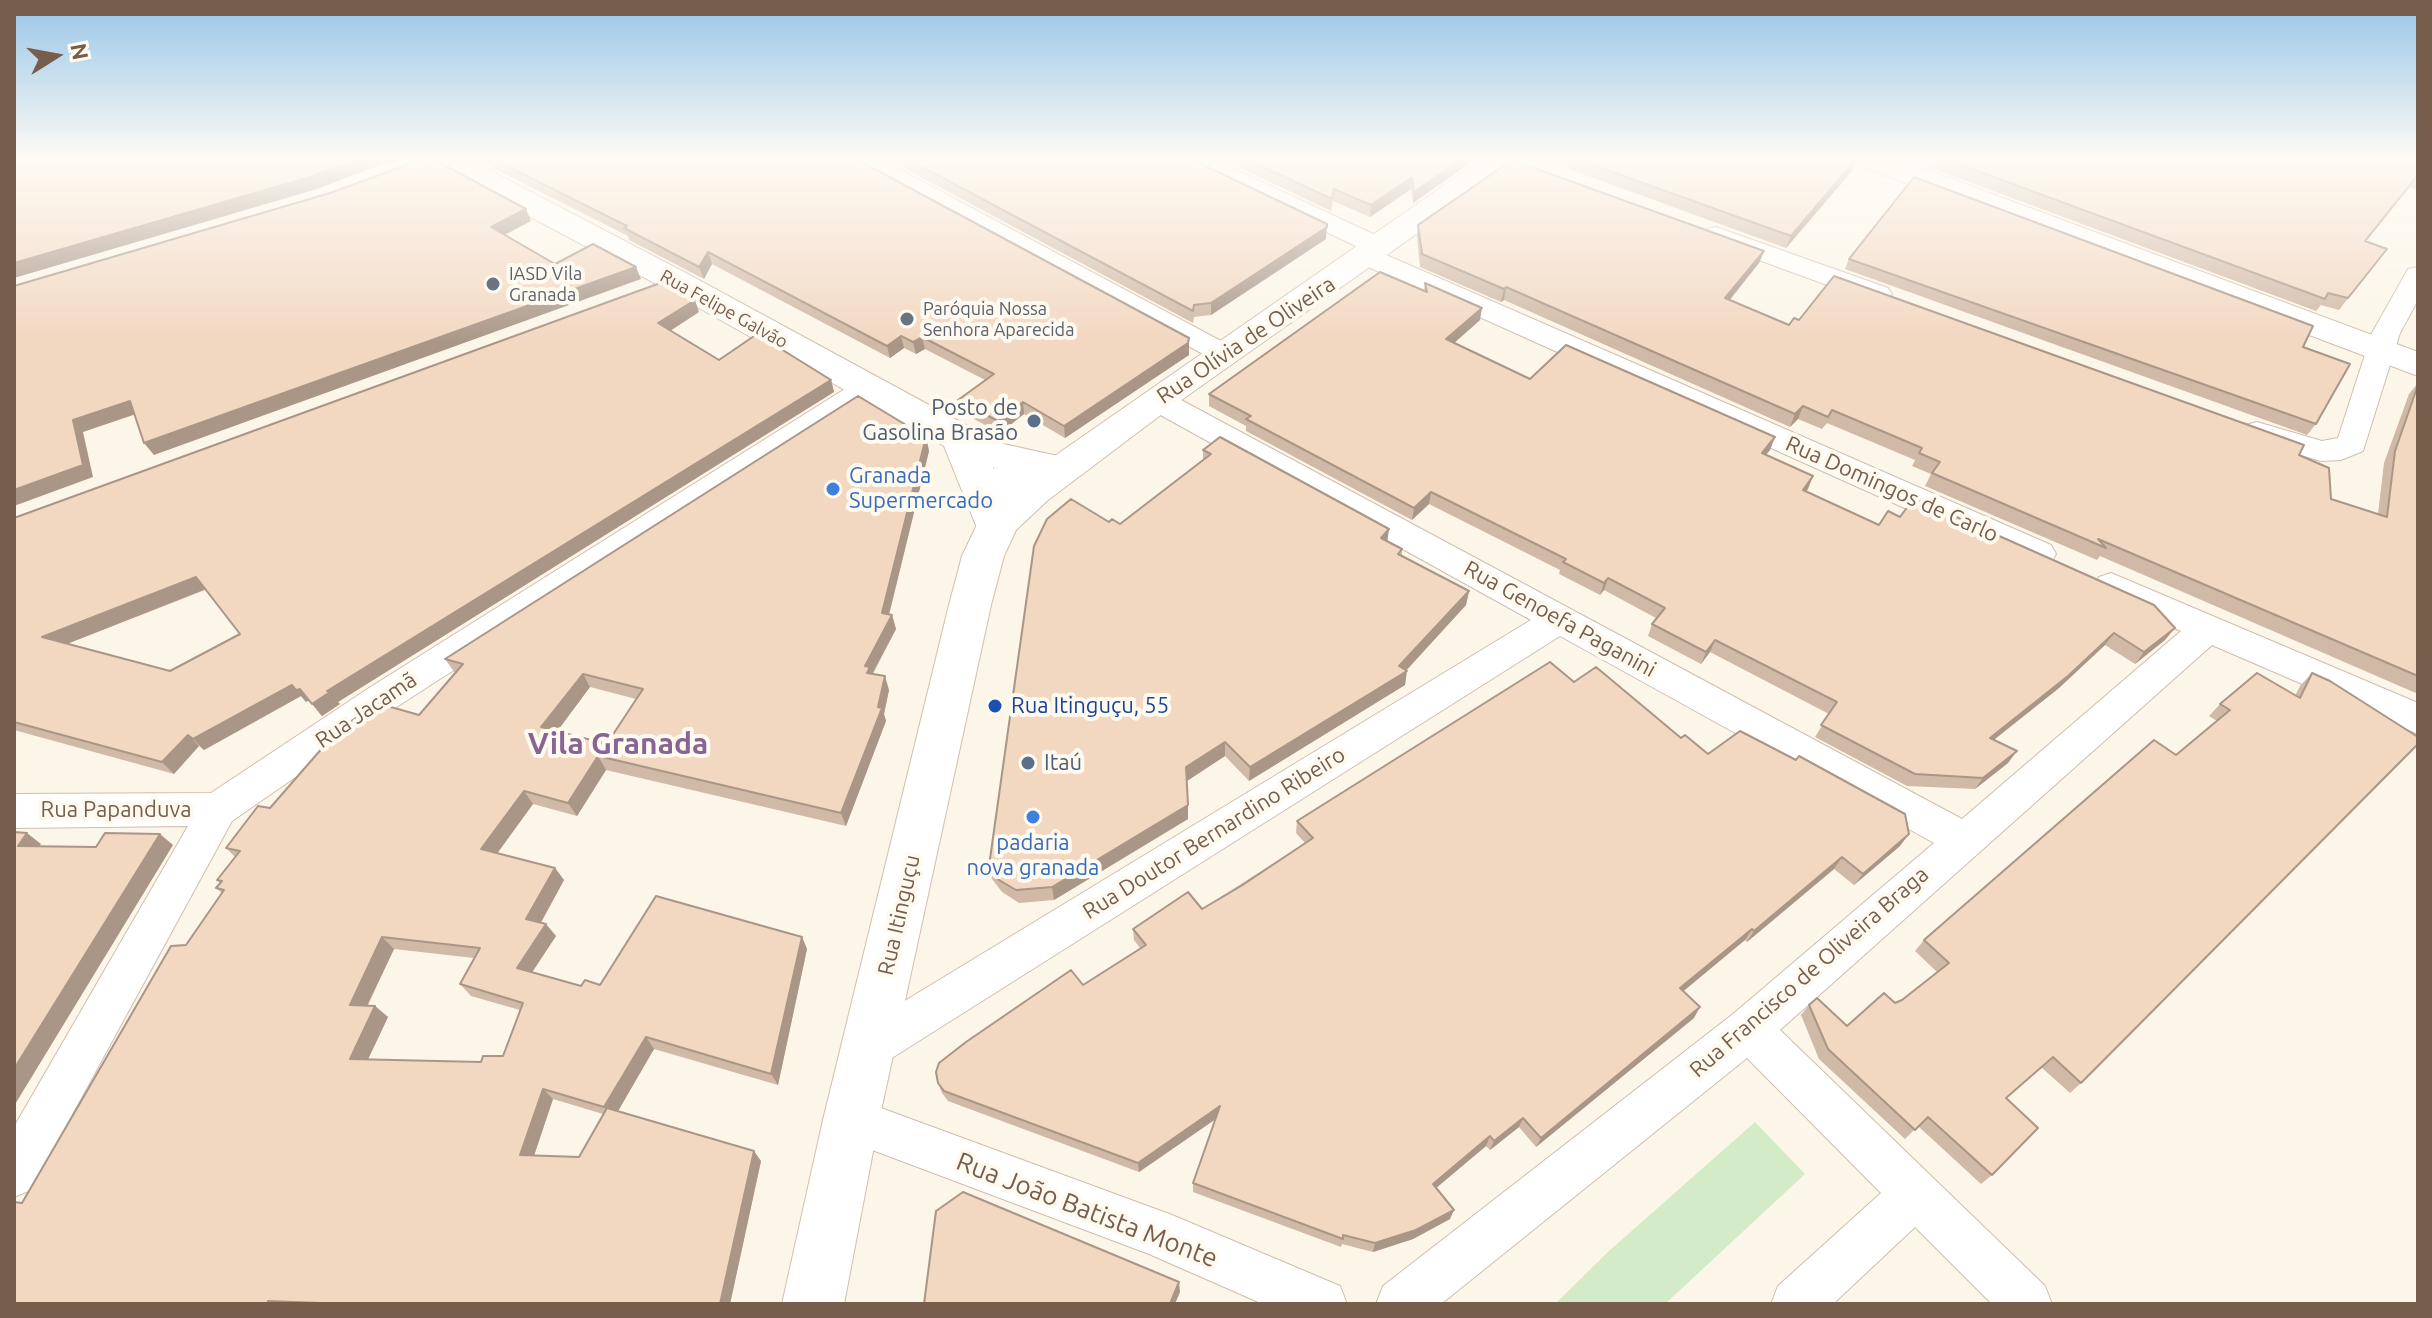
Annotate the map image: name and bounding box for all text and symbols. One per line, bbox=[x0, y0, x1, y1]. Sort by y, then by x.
north arrow bbox=[16, 16, 96, 96]
text: N bbox=[66, 41, 94, 62]
place label: IASD Vila Granada bbox=[509, 263, 582, 306]
street label: Rua Felipe Galvão bbox=[657, 265, 791, 353]
street label: Rua Olívia de Oliveira bbox=[1152, 271, 1340, 409]
marker: IASD Vila Granada bbox=[484, 275, 502, 293]
place label: Paróquia Nossa Senhora Aparecida bbox=[923, 298, 1074, 340]
marker: Paróquia Nossa Senhora Aparecida bbox=[898, 310, 916, 328]
place label: Posto de Gasolina Brasão bbox=[862, 395, 1018, 446]
marker: Posto de Gasolina Brasão bbox=[1025, 412, 1043, 430]
street label: Rua Domingos de Carlo bbox=[1782, 430, 2002, 548]
place label: Granada Supermercado bbox=[849, 463, 993, 514]
marker: Granada Supermercado bbox=[824, 480, 842, 498]
street label: Rua Genoefa Paganini bbox=[1459, 555, 1661, 683]
street label: Rua Jacamã bbox=[310, 666, 422, 754]
place label: Rua Itinguçu, 55 bbox=[1011, 693, 1169, 719]
marker: Rua Itinguçu, 55 bbox=[986, 697, 1004, 715]
district label: Vila Granada bbox=[528, 726, 708, 762]
street label: Rua Doutor Bernardino Ribeiro bbox=[1078, 741, 1350, 925]
place label: Itaú bbox=[1044, 750, 1082, 776]
marker: Itaú bbox=[1019, 754, 1037, 772]
street label: Rua Papanduva bbox=[40, 797, 192, 823]
marker: padaria nova granada bbox=[1024, 808, 1042, 826]
place label: padaria nova granada bbox=[967, 830, 1099, 882]
street label: Rua Itinguçu bbox=[872, 852, 926, 978]
street label: Rua Francisco de Oliveira Braga bbox=[1684, 861, 1934, 1083]
street label: Rua João Batista Monte bbox=[952, 1146, 1222, 1274]

